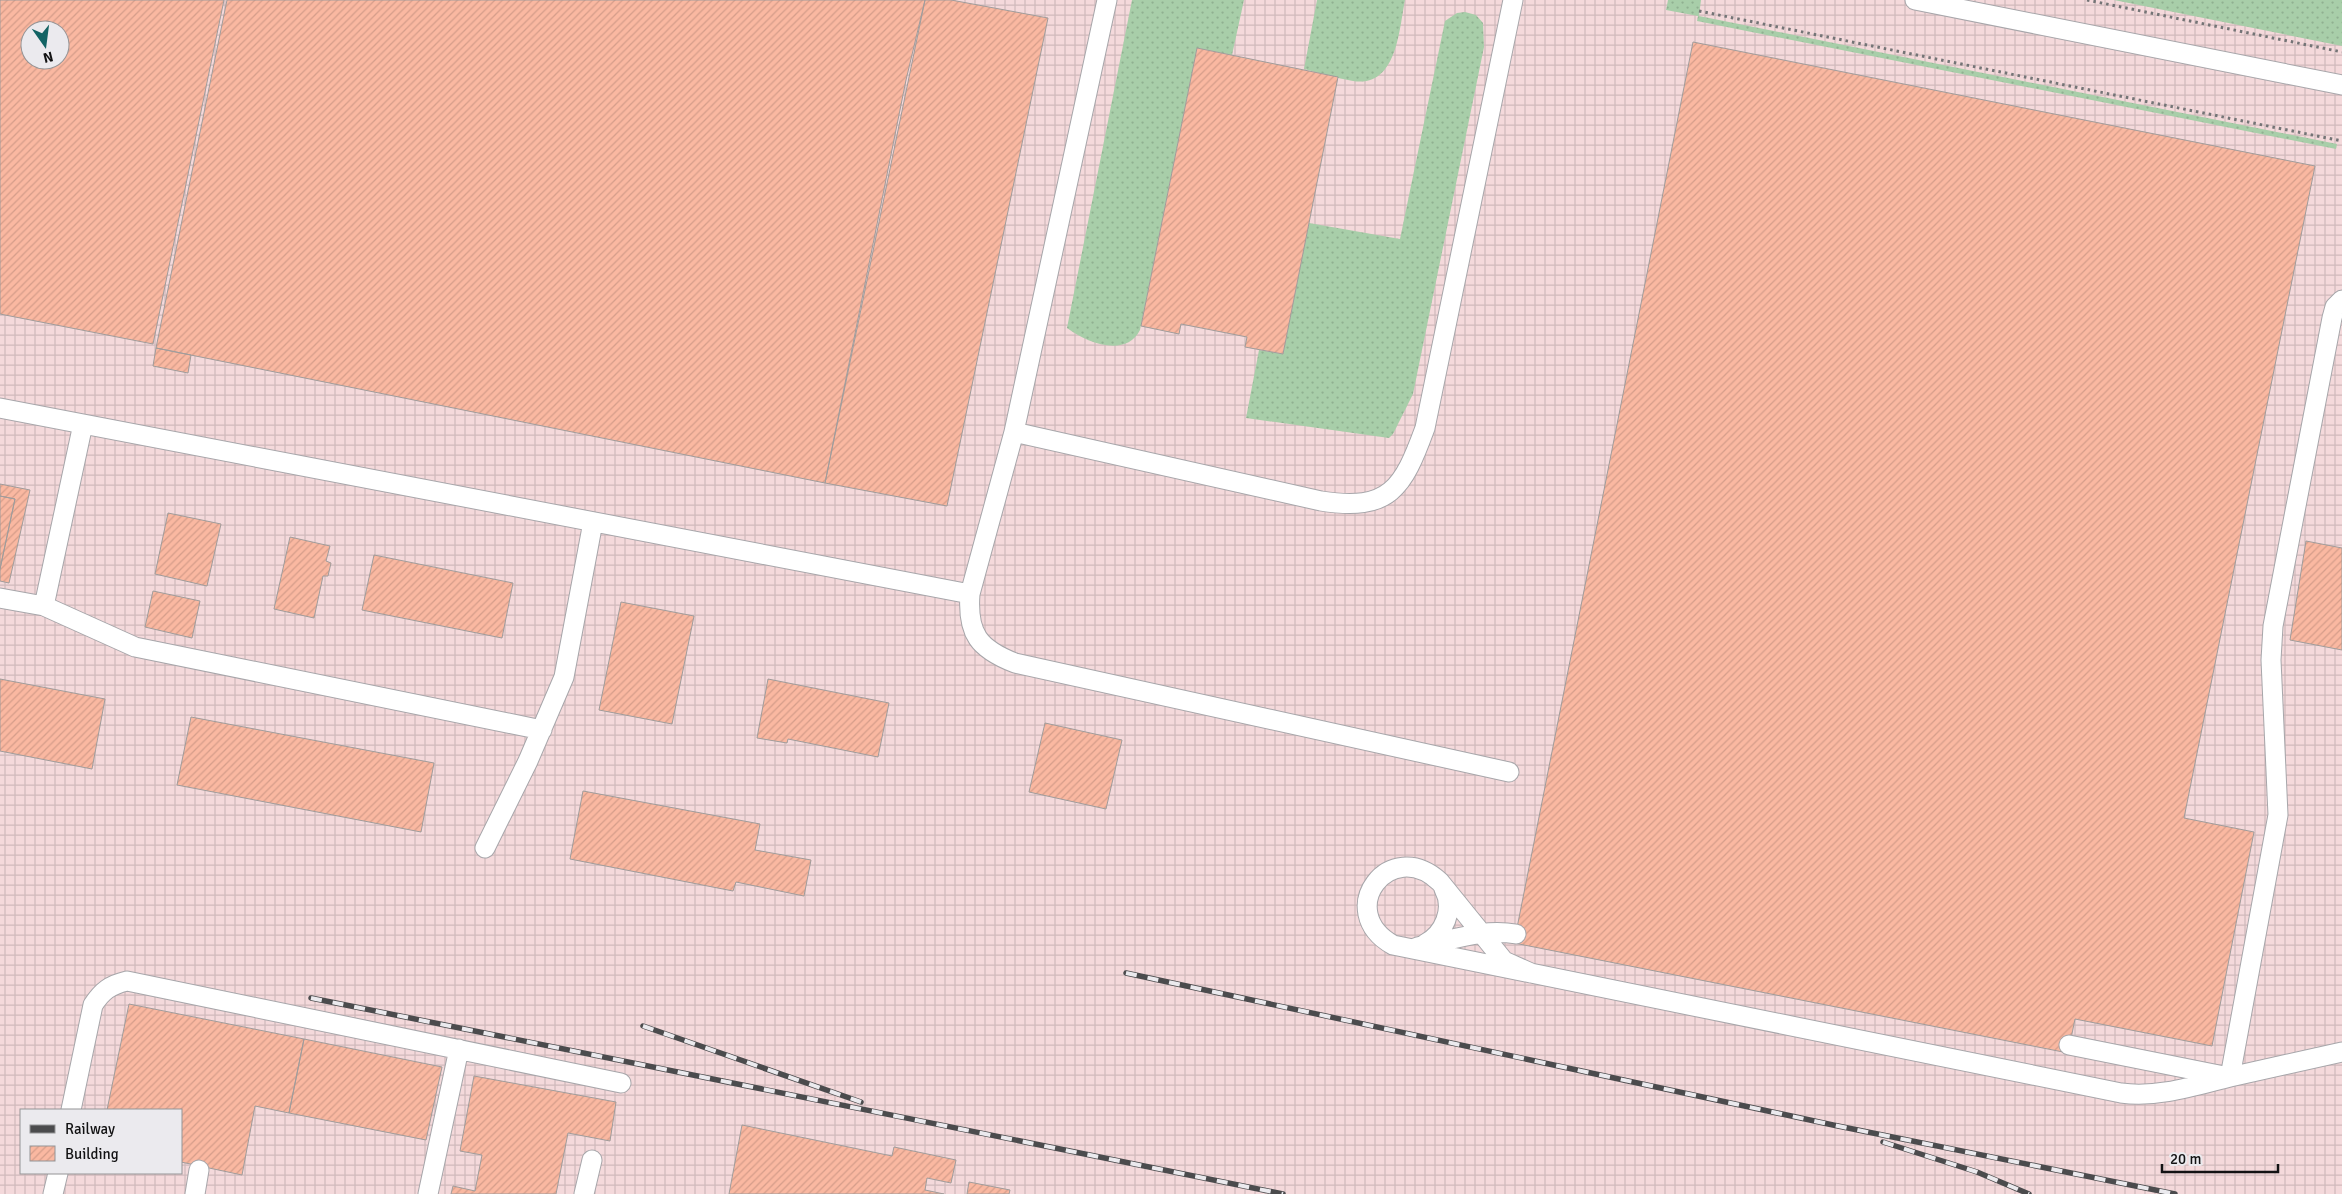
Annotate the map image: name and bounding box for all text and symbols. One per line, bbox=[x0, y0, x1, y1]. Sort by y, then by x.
north arrow bbox=[20, 20, 70, 70]
text: N bbox=[41, 48, 55, 67]
legend bbox=[20, 1109, 182, 1174]
text: Railway bbox=[65, 1120, 115, 1138]
scale bar bbox=[2162, 1142, 2278, 1174]
text: Building bbox=[65, 1145, 119, 1163]
text: 20 m bbox=[2170, 1150, 2201, 1168]

